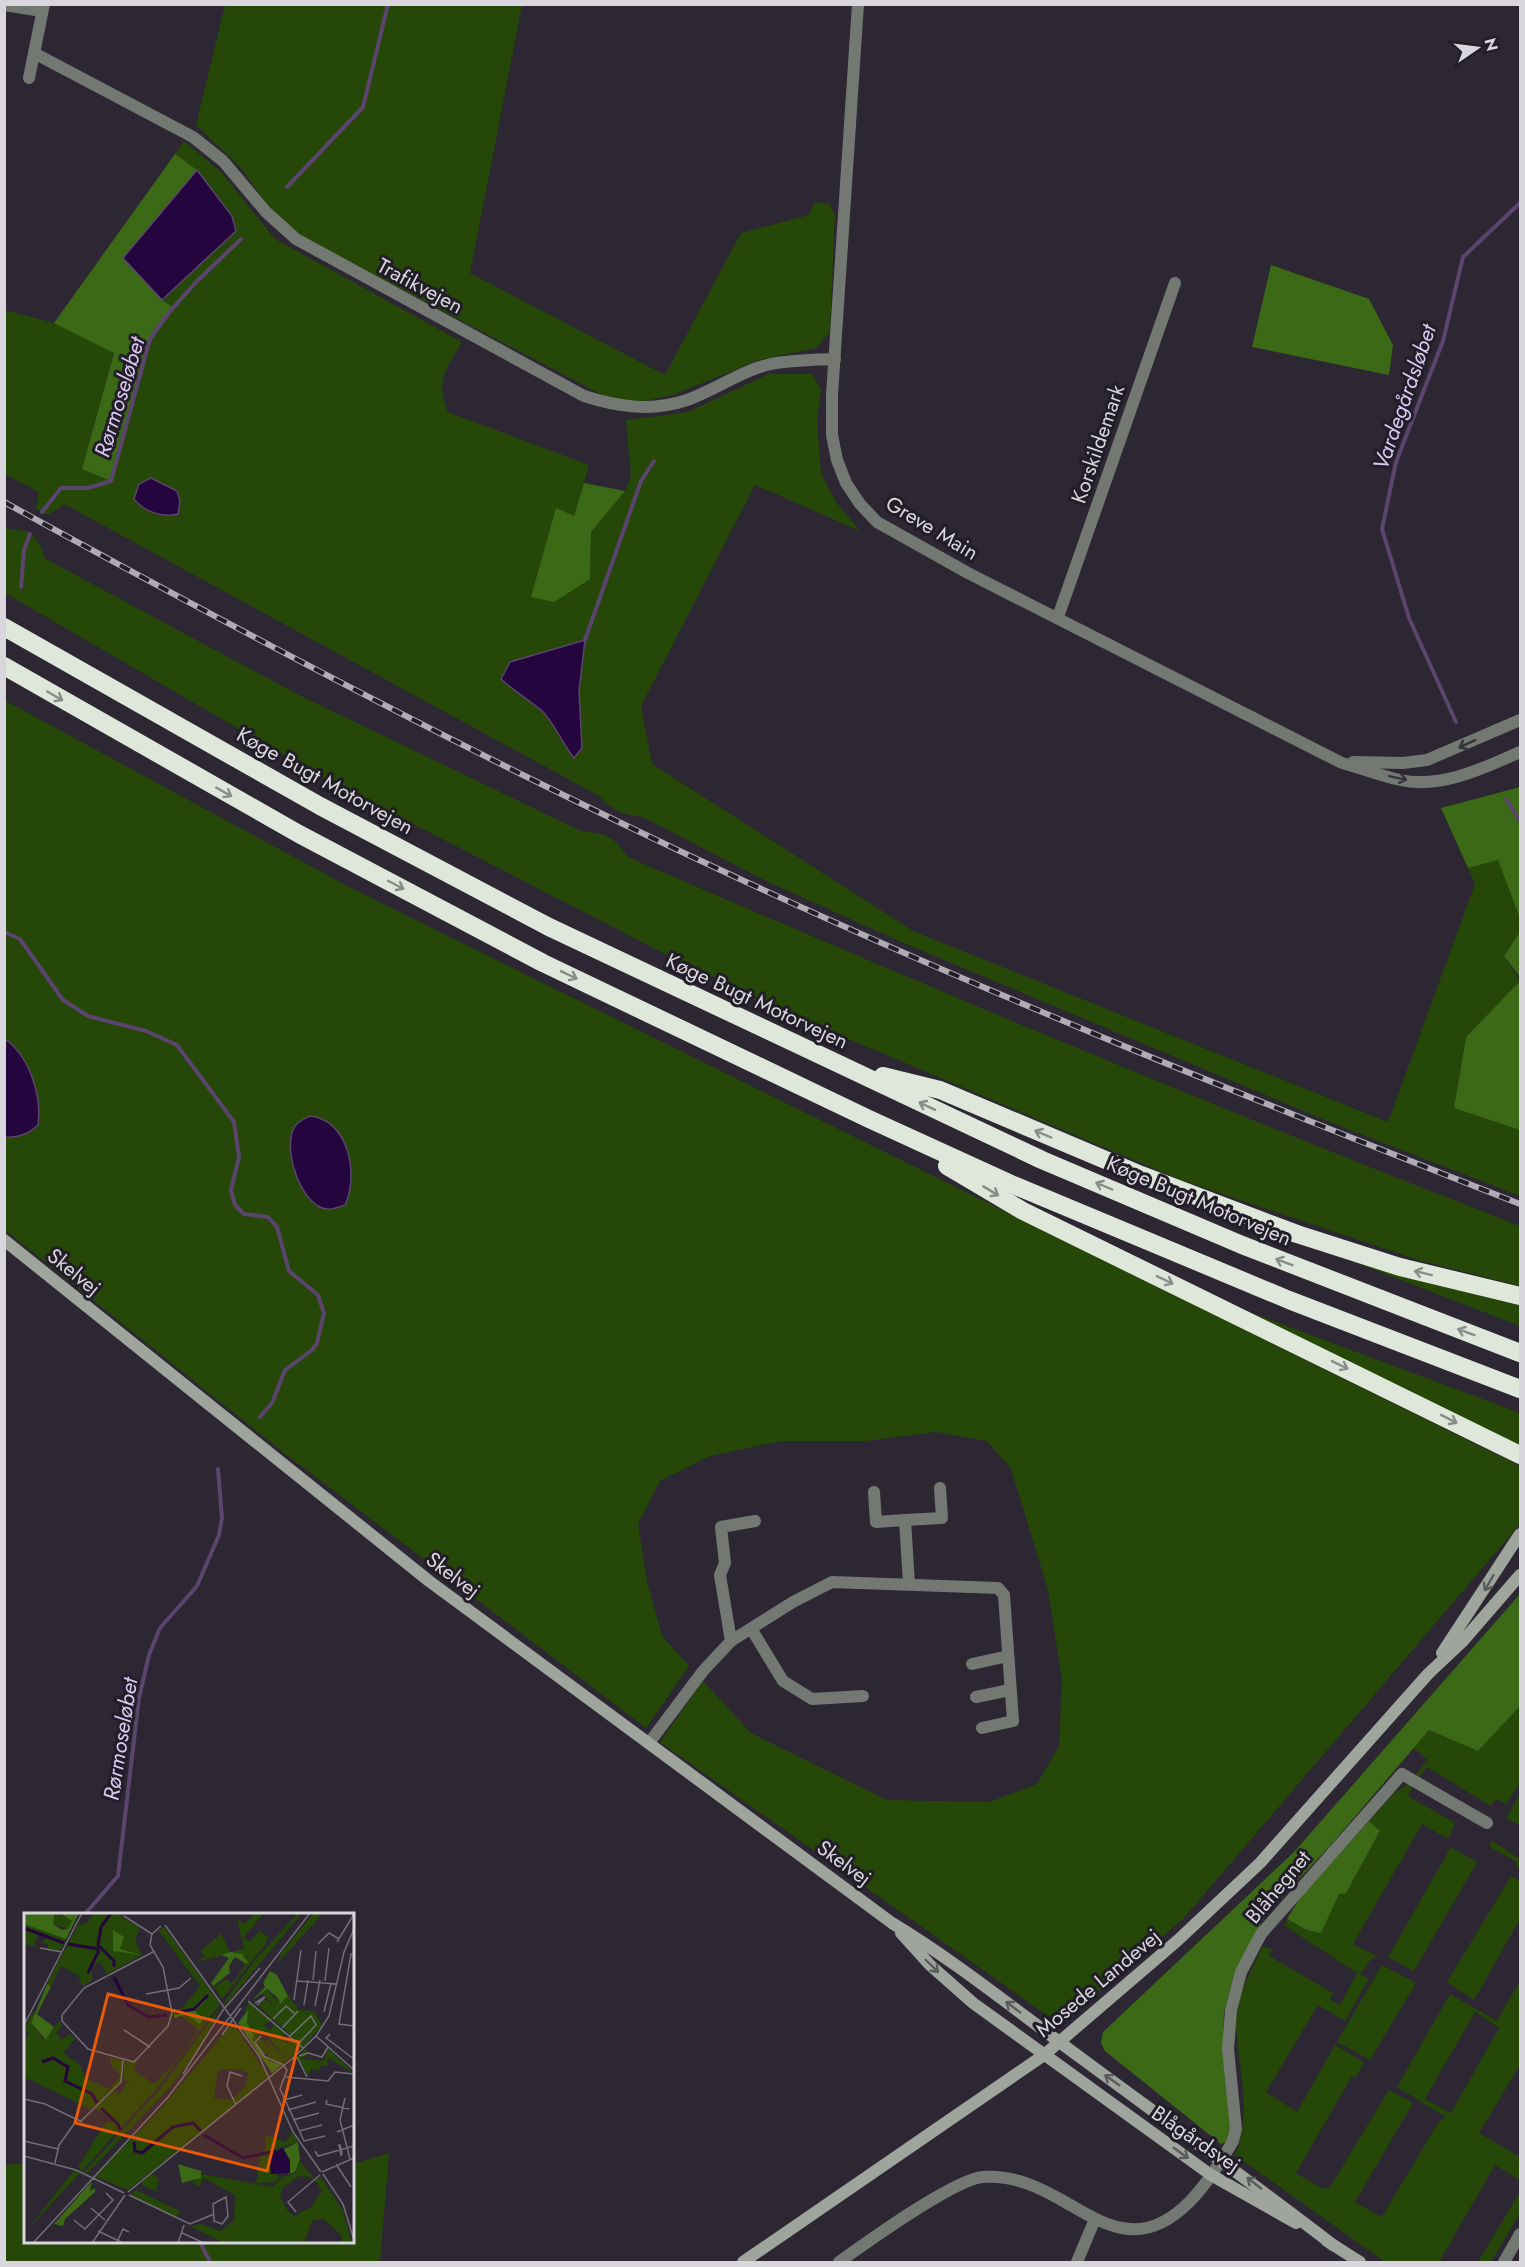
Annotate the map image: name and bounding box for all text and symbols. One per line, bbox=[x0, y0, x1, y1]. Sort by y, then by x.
north arrow bbox=[1447, 18, 1507, 78]
text: N bbox=[1478, 36, 1504, 53]
street label: Trafikvejen bbox=[372, 251, 468, 321]
water label: Vardegårdsløbet bbox=[1364, 318, 1444, 474]
water label: Rørmoseløbet bbox=[86, 331, 153, 461]
street label: Korskildemark bbox=[1064, 380, 1133, 507]
street label: Greve Main bbox=[880, 489, 984, 567]
one-way arrow bbox=[46, 690, 63, 702]
street label: Køge Bugt Motorvejen bbox=[231, 720, 419, 842]
one-way arrow bbox=[1459, 739, 1477, 751]
one-way arrow bbox=[1388, 773, 1407, 785]
one-way arrow bbox=[215, 787, 233, 798]
one-way arrow bbox=[386, 880, 404, 891]
street label: Køge Bugt Motorvejen bbox=[661, 946, 853, 1056]
one-way arrow bbox=[559, 970, 577, 982]
one-way arrow bbox=[918, 1099, 936, 1111]
one-way arrow bbox=[1034, 1127, 1052, 1138]
street label: Køge Bugt Motorvejen bbox=[1102, 1148, 1296, 1254]
one-way arrow bbox=[1096, 1180, 1114, 1192]
one-way arrow bbox=[982, 1186, 999, 1198]
street label: Skelvej bbox=[41, 1241, 107, 1303]
one-way arrow bbox=[1275, 1255, 1294, 1266]
one-way arrow bbox=[1414, 1266, 1433, 1278]
one-way arrow bbox=[1155, 1274, 1173, 1286]
one-way arrow bbox=[1457, 1326, 1476, 1337]
one-way arrow bbox=[1331, 1360, 1349, 1371]
one-way arrow bbox=[1439, 1413, 1457, 1425]
street label: Skelvej bbox=[420, 1545, 486, 1605]
one-way arrow bbox=[1483, 1574, 1495, 1591]
water label: Rørmoseløbet bbox=[95, 1674, 146, 1803]
street label: Skelvej bbox=[810, 1833, 878, 1893]
street label: Blåhegnet bbox=[1238, 1844, 1318, 1930]
inset map bbox=[24, 1913, 354, 2243]
street label: Mosede Landevej bbox=[1029, 1922, 1167, 2044]
one-way arrow bbox=[924, 1958, 939, 1973]
one-way arrow bbox=[1005, 2000, 1021, 2013]
one-way arrow bbox=[1105, 2074, 1121, 2086]
street label: Blågårdsvej bbox=[1146, 2098, 1246, 2180]
one-way arrow bbox=[1172, 2147, 1188, 2160]
one-way arrow bbox=[1246, 2177, 1262, 2190]

